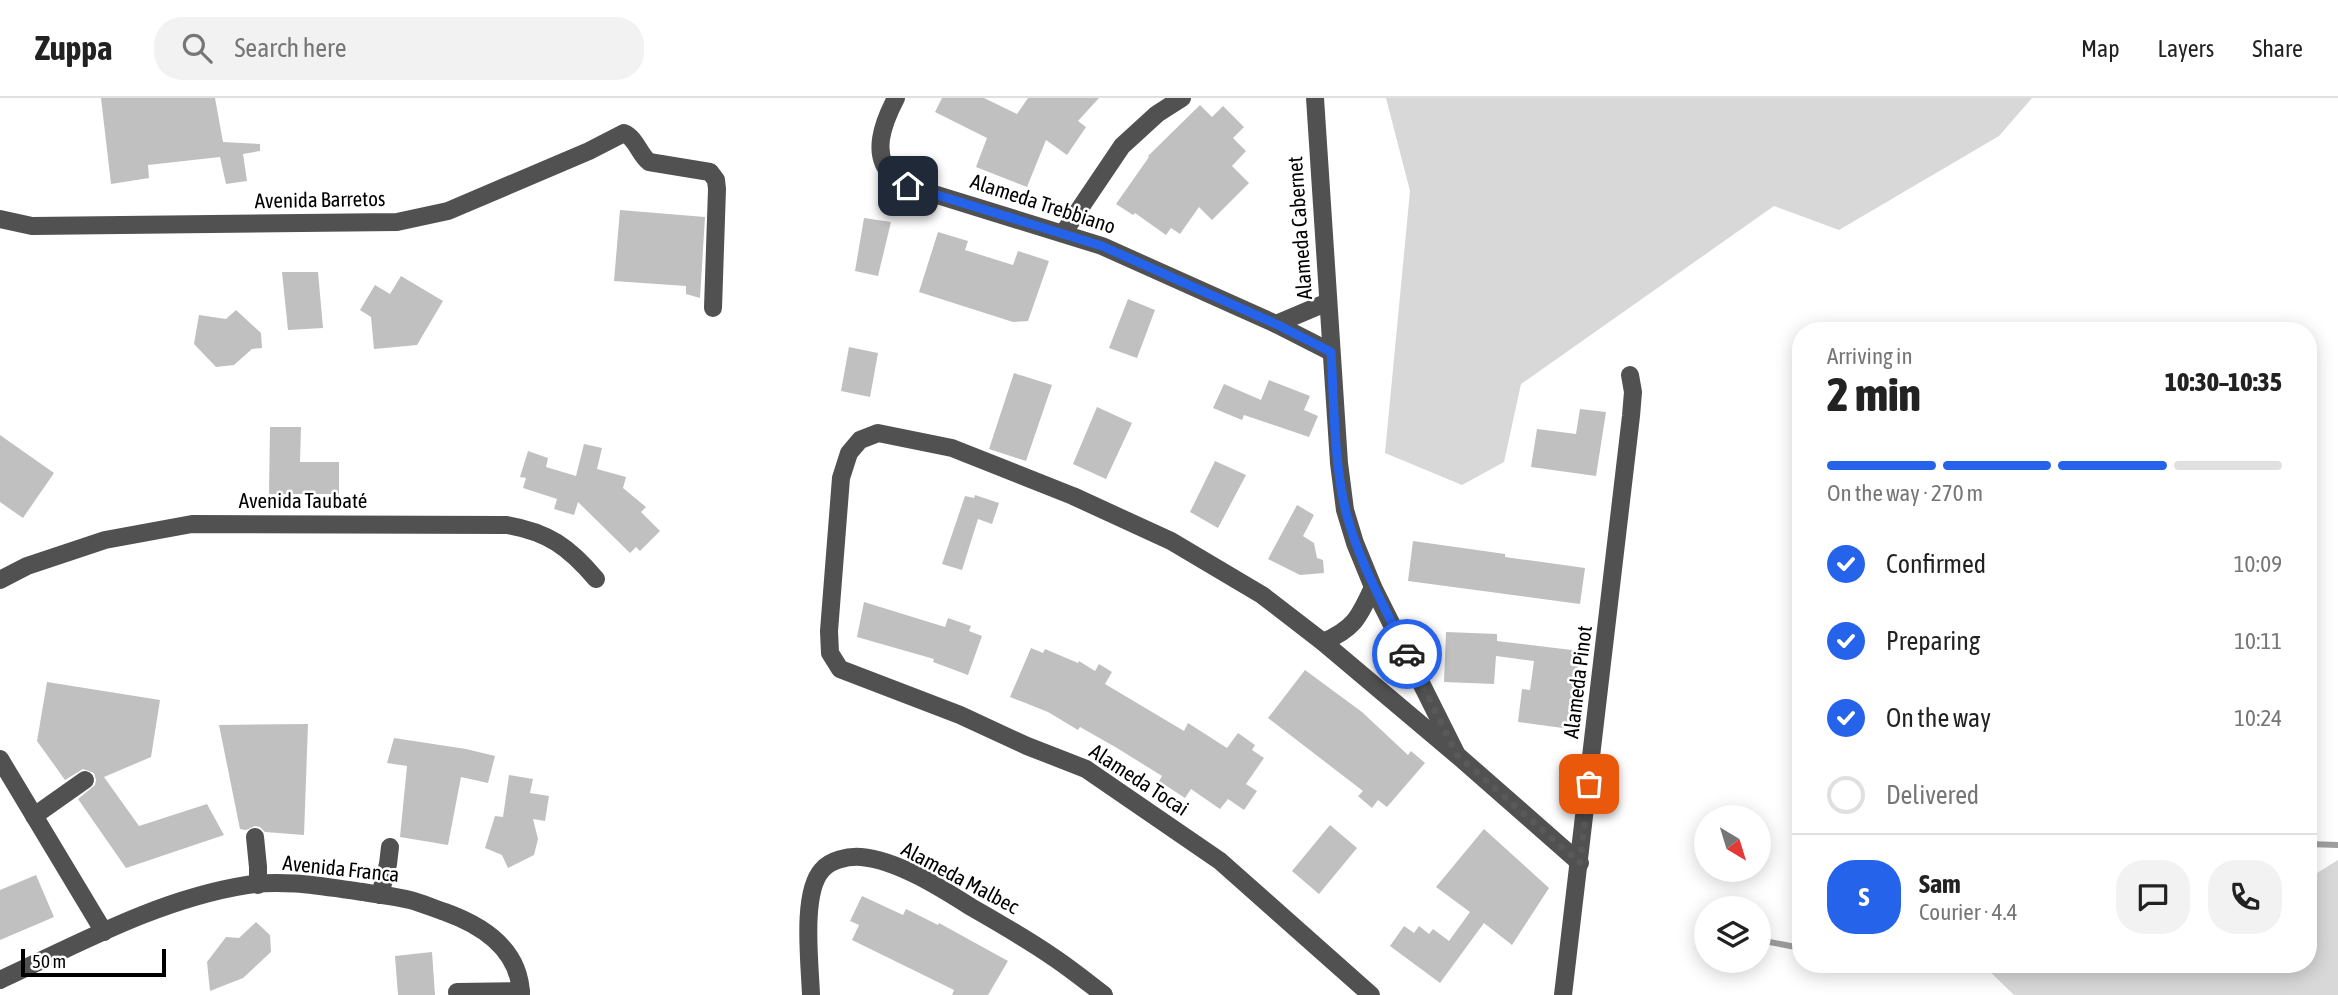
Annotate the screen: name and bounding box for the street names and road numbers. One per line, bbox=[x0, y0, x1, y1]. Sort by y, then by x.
street label: Alameda Cabernet bbox=[1282, 156, 1316, 300]
street label: Alameda Trebbiano bbox=[968, 168, 1119, 238]
street label: Avenida Barretos bbox=[254, 186, 386, 212]
street label: Avenida Taubaté bbox=[239, 488, 367, 512]
street label: Alameda Pinot bbox=[1558, 624, 1596, 740]
street label: Alameda Tocai bbox=[1086, 738, 1193, 820]
street label: Alameda Malbec bbox=[898, 836, 1023, 918]
street label: Avenida Franca bbox=[282, 850, 401, 886]

